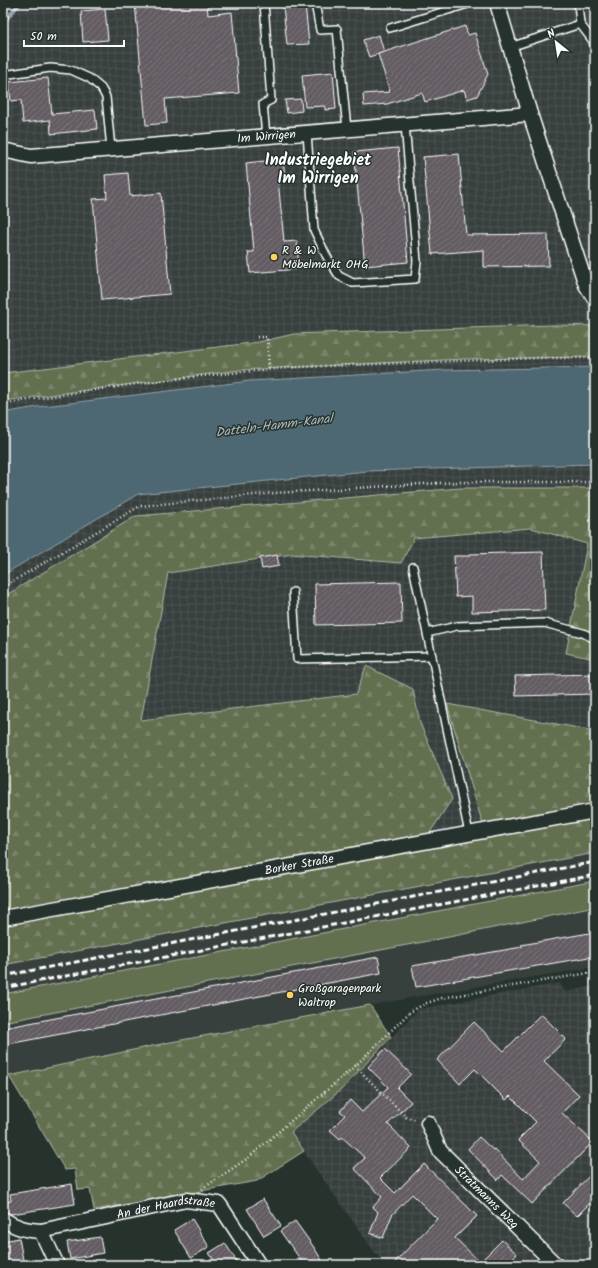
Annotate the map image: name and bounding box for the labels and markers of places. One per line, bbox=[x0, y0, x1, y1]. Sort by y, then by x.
place label: R & W Möbelmarkt OHG bbox=[282, 241, 369, 274]
marker: R & W Möbelmarkt OHG bbox=[269, 252, 279, 262]
place label: Großgaragenpark Waltrop bbox=[298, 979, 382, 1012]
marker: Großgaragenpark Waltrop bbox=[285, 990, 295, 1000]

